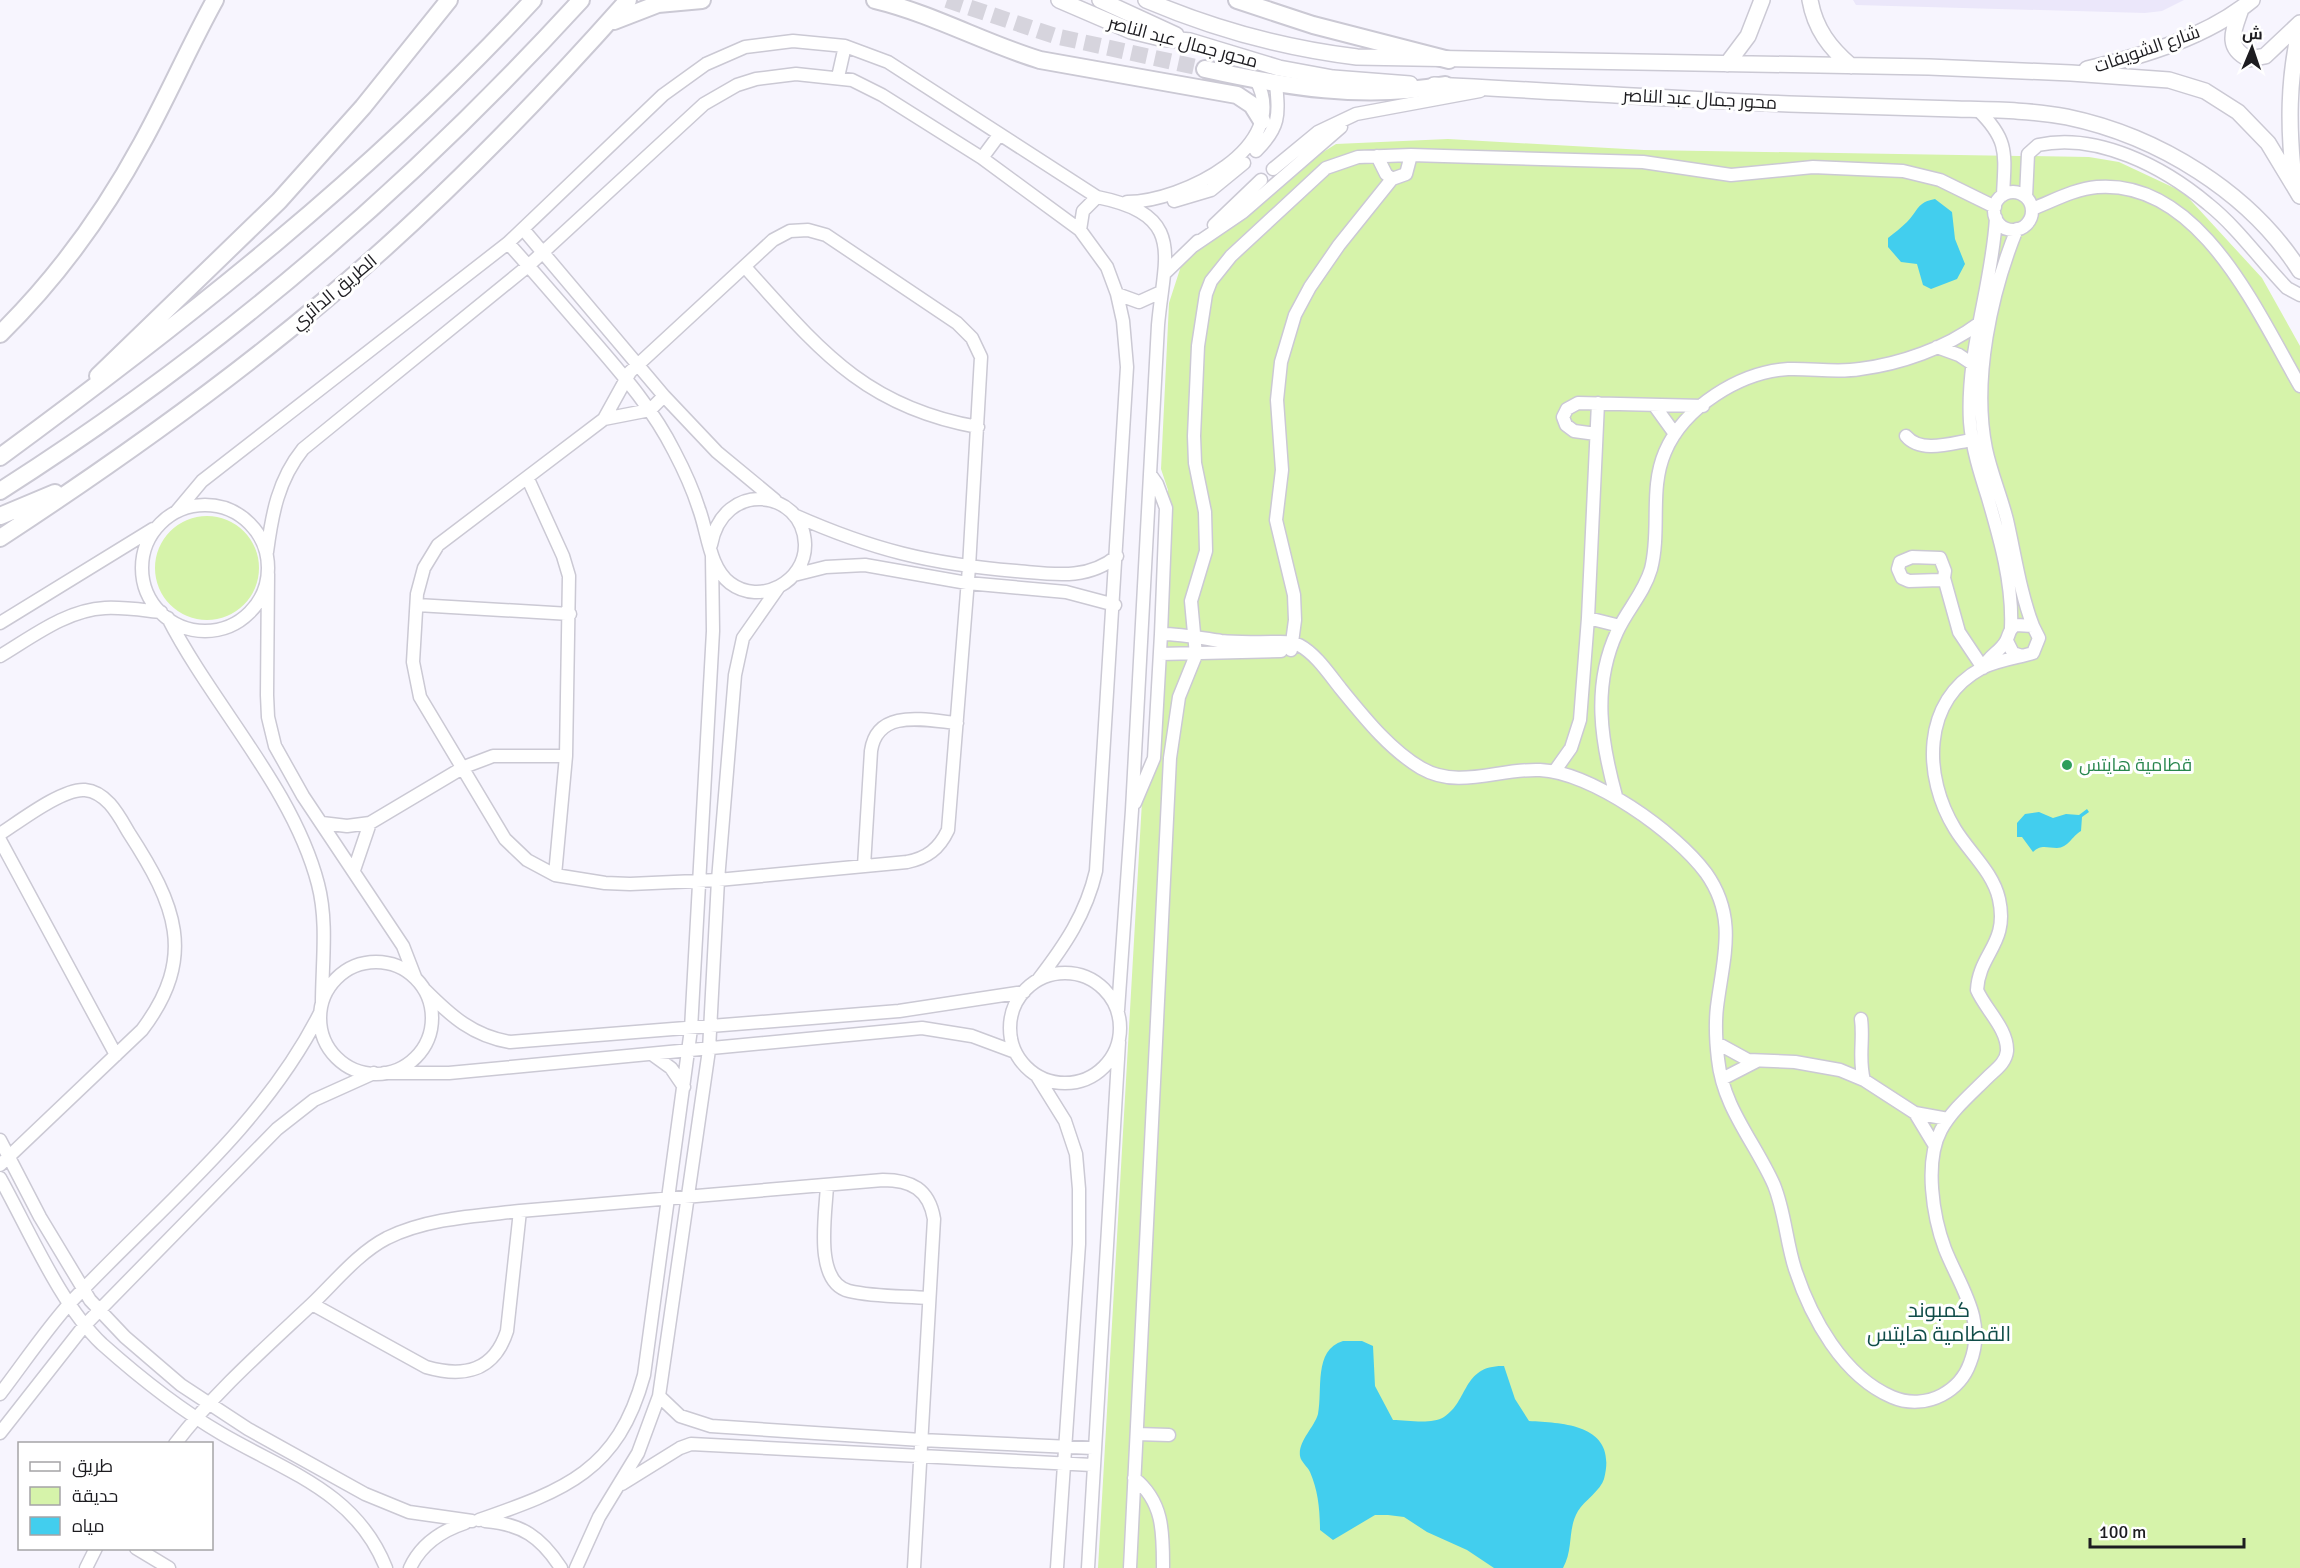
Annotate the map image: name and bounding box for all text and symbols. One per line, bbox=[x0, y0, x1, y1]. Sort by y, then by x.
street label: محور جمال عبد الناصر bbox=[1105, 11, 1260, 73]
north arrow bbox=[2222, 18, 2282, 78]
street label: شارع الشويفات bbox=[2091, 21, 2203, 78]
text: ش bbox=[2242, 24, 2263, 44]
street label: محور جمال عبد الناصر bbox=[1621, 84, 1778, 114]
street label: الطريق الدائري bbox=[286, 250, 383, 337]
place label: قطامية هايتس bbox=[2079, 754, 2192, 776]
marker: قطامية هايتس bbox=[2060, 758, 2074, 772]
district label: كمبوند القطامية هايتس bbox=[1867, 1297, 2011, 1347]
legend bbox=[18, 1442, 213, 1550]
text: طريق bbox=[72, 1455, 113, 1478]
text: حديقة bbox=[72, 1485, 118, 1507]
scale bar bbox=[2090, 1511, 2244, 1549]
text: مياه bbox=[72, 1515, 105, 1537]
text: 100 m bbox=[2099, 1521, 2146, 1543]

